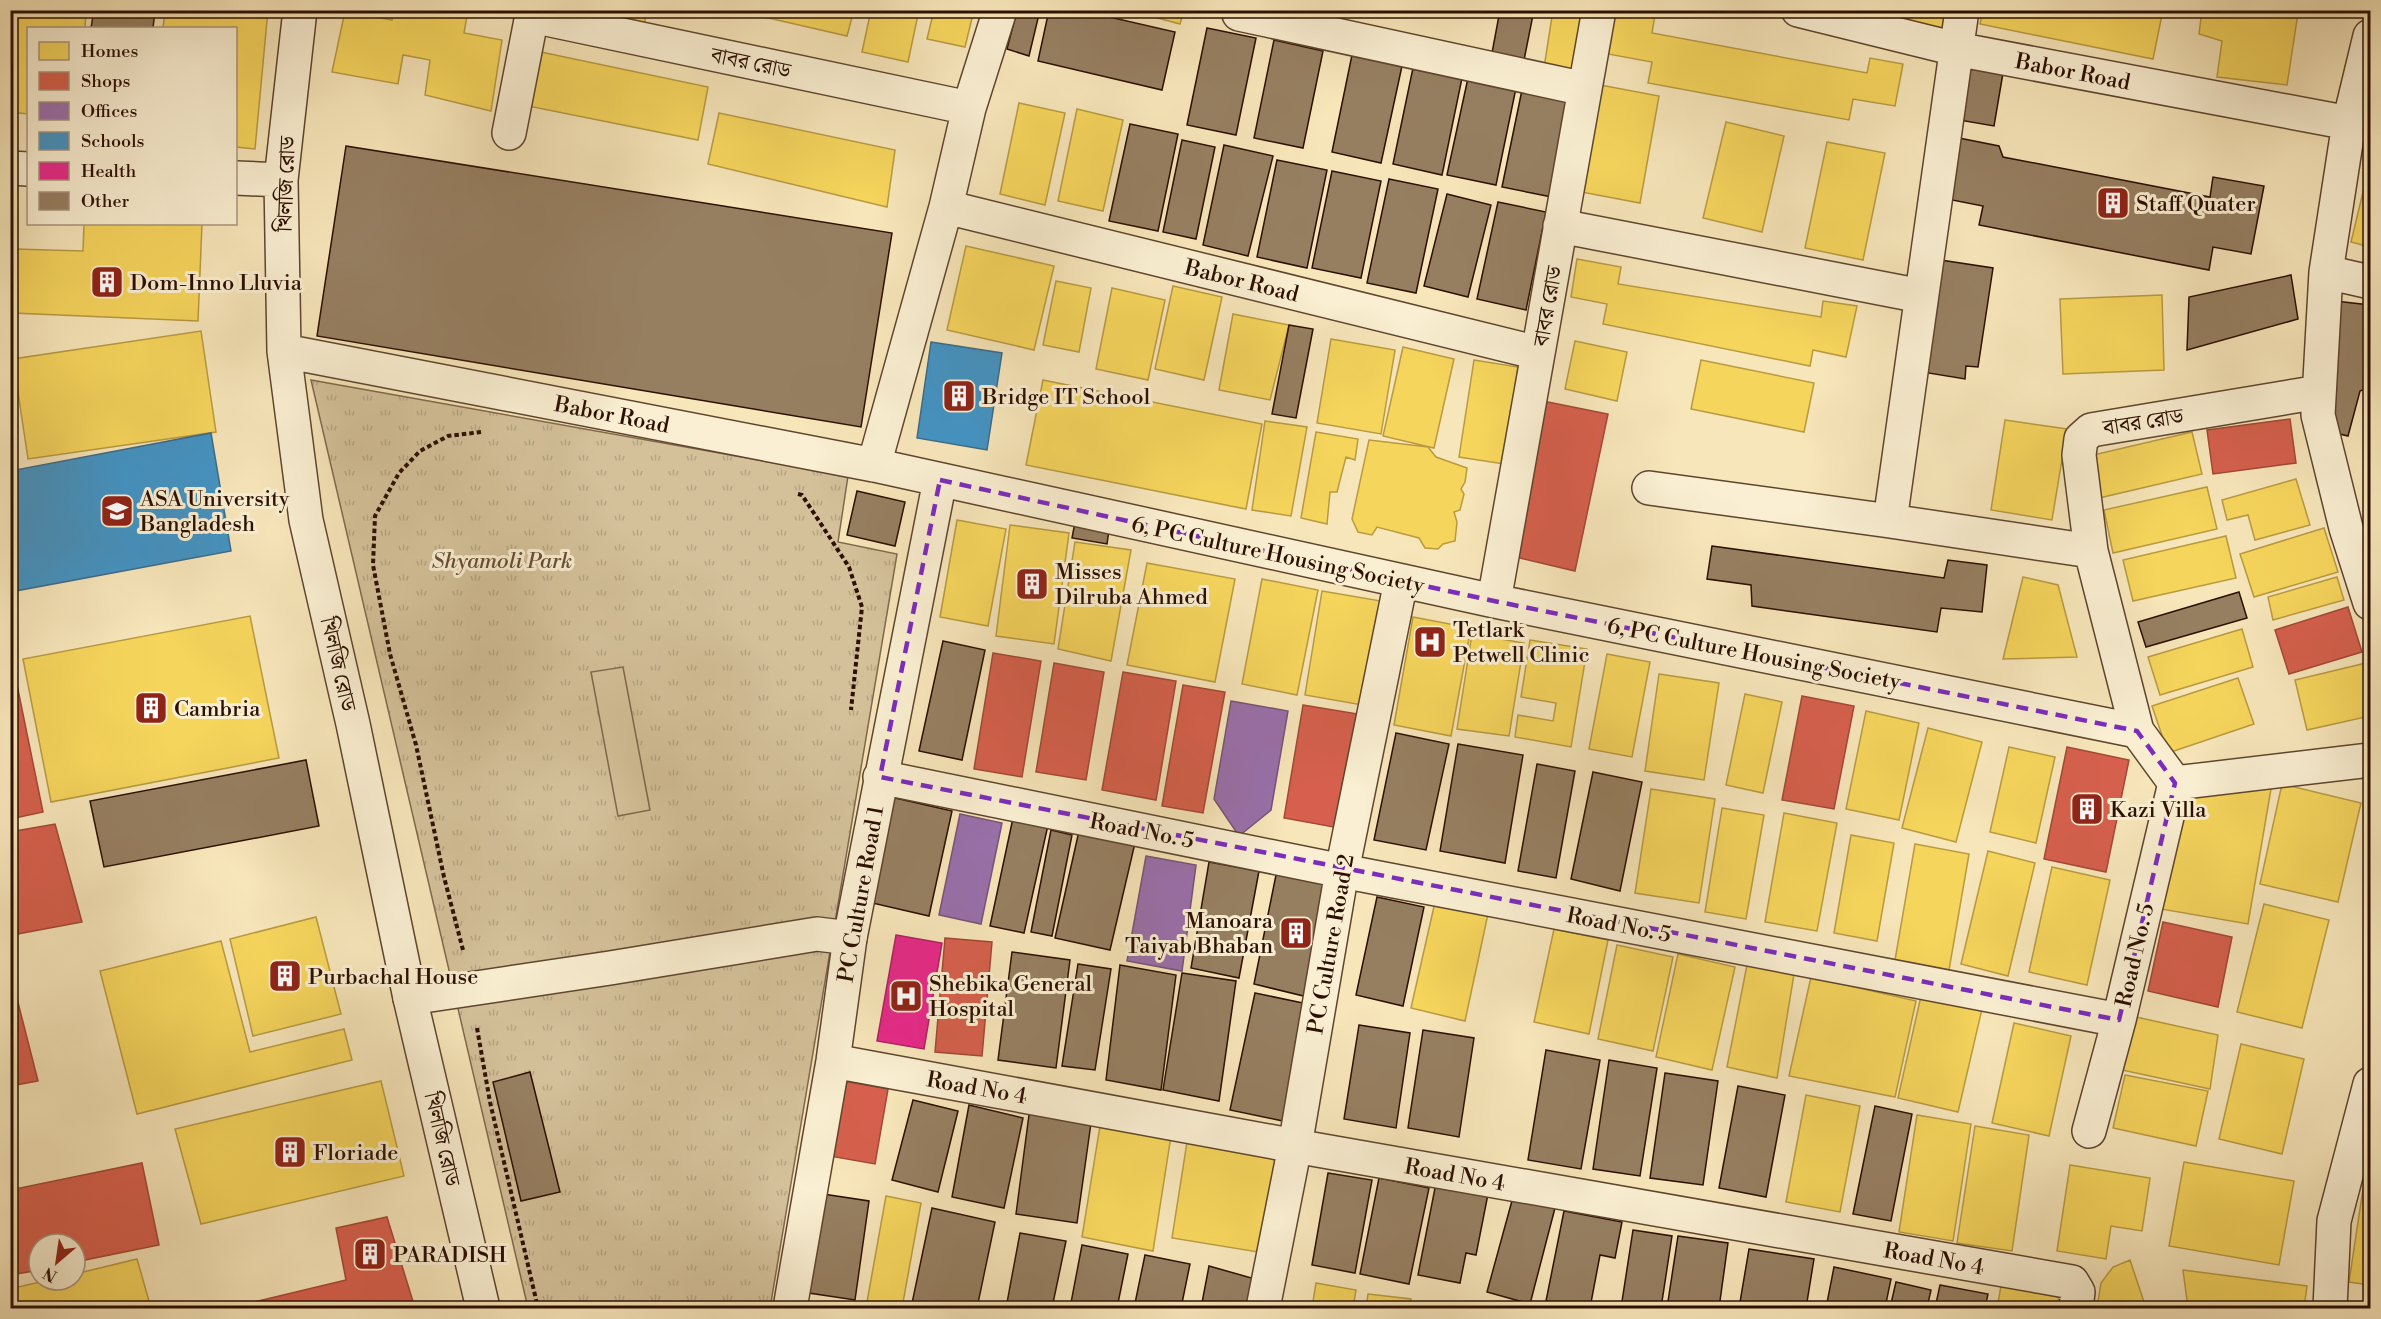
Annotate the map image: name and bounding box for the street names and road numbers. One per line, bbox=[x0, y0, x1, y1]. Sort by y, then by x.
street label: বাবর রোড bbox=[707, 42, 794, 85]
street label: Babor Road bbox=[2012, 48, 2133, 97]
street label: খিলজি রোড bbox=[270, 134, 302, 233]
street label: Babor Road bbox=[1181, 254, 1302, 309]
street label: বাবর রোড bbox=[1528, 263, 1569, 349]
street label: Babor Road bbox=[551, 391, 672, 440]
street label: বাবর রোড bbox=[2100, 403, 2187, 442]
street label: 6, PC Culture Housing Society bbox=[1129, 511, 1427, 600]
street label: 6, PC Culture Housing Society bbox=[1605, 613, 1903, 696]
street label: খিলজি রোড bbox=[313, 614, 363, 715]
street label: PC Culture Road 1 bbox=[833, 803, 890, 985]
street label: Road No. 5 bbox=[1087, 808, 1196, 855]
street label: PC Culture Road 2 bbox=[1302, 852, 1361, 1036]
street label: Road No. 5 bbox=[2110, 901, 2161, 1010]
street label: Road No. 5 bbox=[1564, 902, 1673, 949]
street label: Road No 4 bbox=[924, 1066, 1029, 1111]
street label: খিলজি রোড bbox=[417, 1089, 467, 1190]
street label: Road No 4 bbox=[1402, 1153, 1507, 1198]
street label: Road No 4 bbox=[1881, 1237, 1986, 1282]

